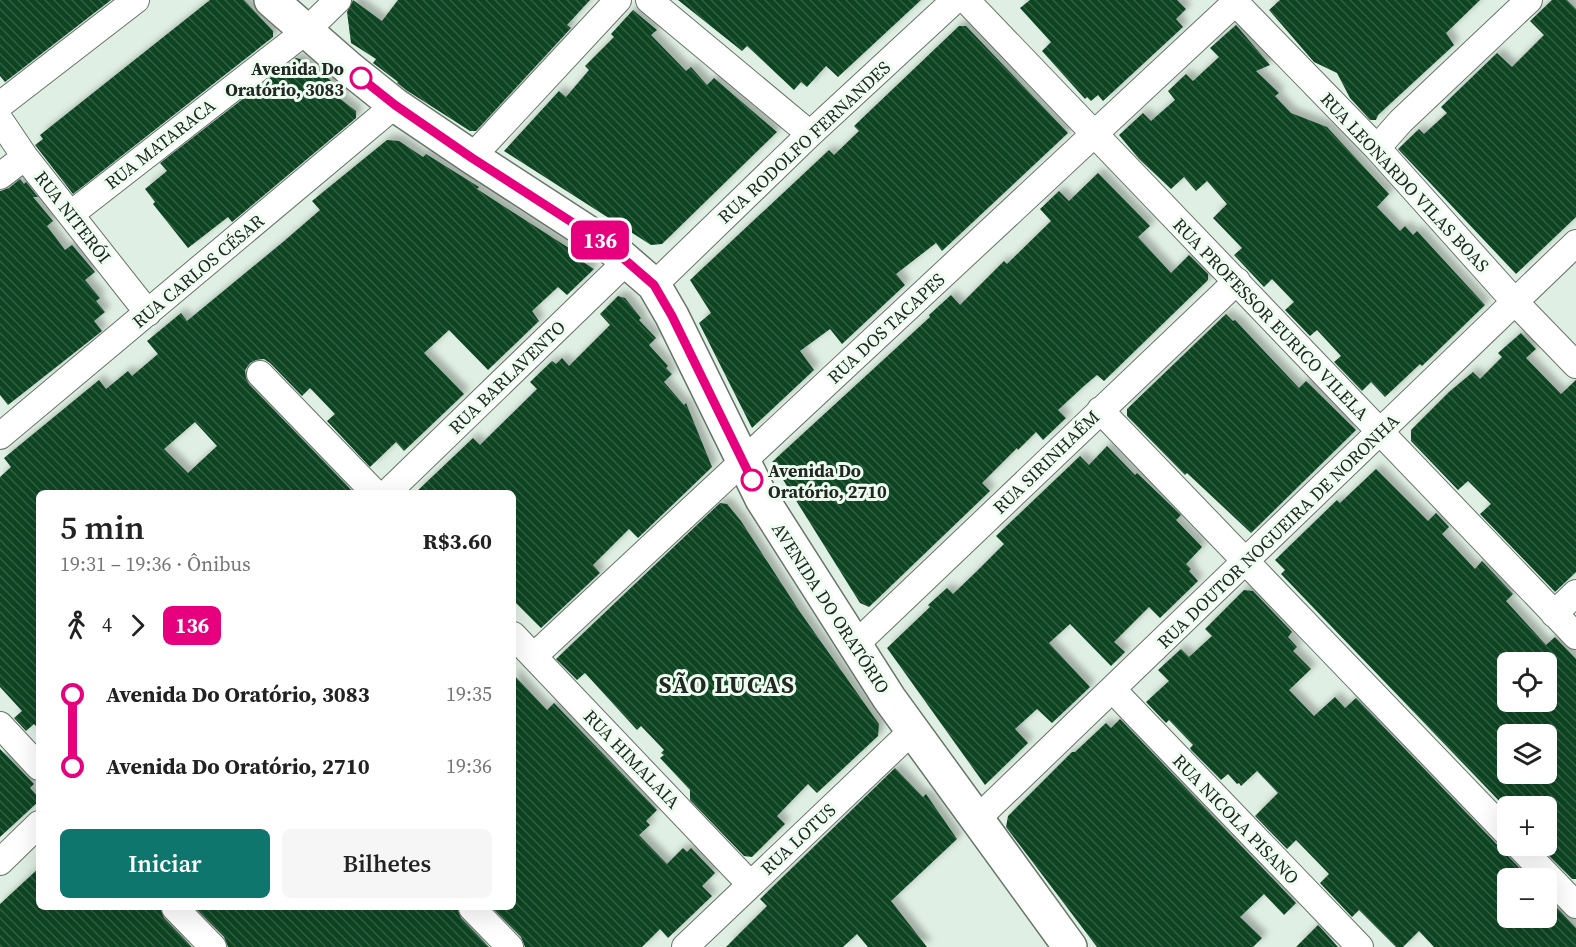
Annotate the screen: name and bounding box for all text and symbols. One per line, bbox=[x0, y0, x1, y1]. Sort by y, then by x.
street label: RUA RODOLFO FERNANDES bbox=[712, 55, 896, 229]
place label: Avenida Do Oratório, 3083 bbox=[225, 56, 344, 102]
marker: Avenida Do Oratório, 3083 bbox=[350, 67, 372, 89]
street label: RUA LEONARDO VILAS BOAS bbox=[1315, 87, 1495, 277]
street label: RUA MATARACA bbox=[100, 93, 220, 195]
street label: RUA NITERÓI bbox=[29, 166, 117, 268]
street label: RUA CARLOS CÉSAR bbox=[127, 208, 269, 334]
street label: RUA PROFESSOR EURICO VILELA bbox=[1167, 212, 1375, 426]
line badge: 136 bbox=[566, 220, 634, 260]
text: 136 bbox=[583, 226, 617, 255]
street label: RUA DOS TACAPES bbox=[822, 267, 950, 389]
street label: RUA BARLAVENTO bbox=[443, 315, 571, 439]
street label: RUA SIRINHAÉM bbox=[987, 405, 1105, 519]
street label: RUA DOUTOR NOGUEIRA DE NORONHA bbox=[1152, 408, 1405, 654]
place label: Avenida Do Oratório, 2710 bbox=[768, 458, 887, 504]
marker: Avenida Do Oratório, 2710 bbox=[741, 469, 763, 491]
text: 5 min bbox=[60, 505, 145, 550]
street label: AVENIDA DO ORATÓRIO bbox=[766, 518, 896, 698]
text: R$3.60 bbox=[423, 526, 492, 556]
text: 19:31 – 19:36 · Ônibus bbox=[60, 550, 251, 578]
icon: walk bbox=[60, 609, 93, 642]
icon: forward bbox=[121, 609, 154, 642]
text: 4 bbox=[102, 611, 112, 639]
text: 136 bbox=[175, 611, 209, 640]
map controls bbox=[1497, 652, 1557, 928]
button: locate bbox=[1497, 652, 1557, 712]
district label: SÃO LUCAS bbox=[659, 668, 795, 701]
text: Avenida Do Oratório, 3083 bbox=[106, 679, 370, 709]
text: 19:35 bbox=[446, 680, 492, 708]
street label: RUA HIMALAIA bbox=[578, 704, 686, 814]
button: layers bbox=[1497, 724, 1557, 784]
street label: RUA NICOLA PISANO bbox=[1167, 748, 1305, 890]
text: Avenida Do Oratório, 2710 bbox=[106, 751, 370, 781]
text: 19:36 bbox=[446, 752, 492, 780]
button: + bbox=[1497, 796, 1557, 856]
street label: RUA LOTUS bbox=[755, 798, 841, 880]
button: Iniciar bbox=[60, 829, 270, 898]
button: Bilhetes bbox=[282, 829, 492, 898]
button: − bbox=[1497, 868, 1557, 928]

